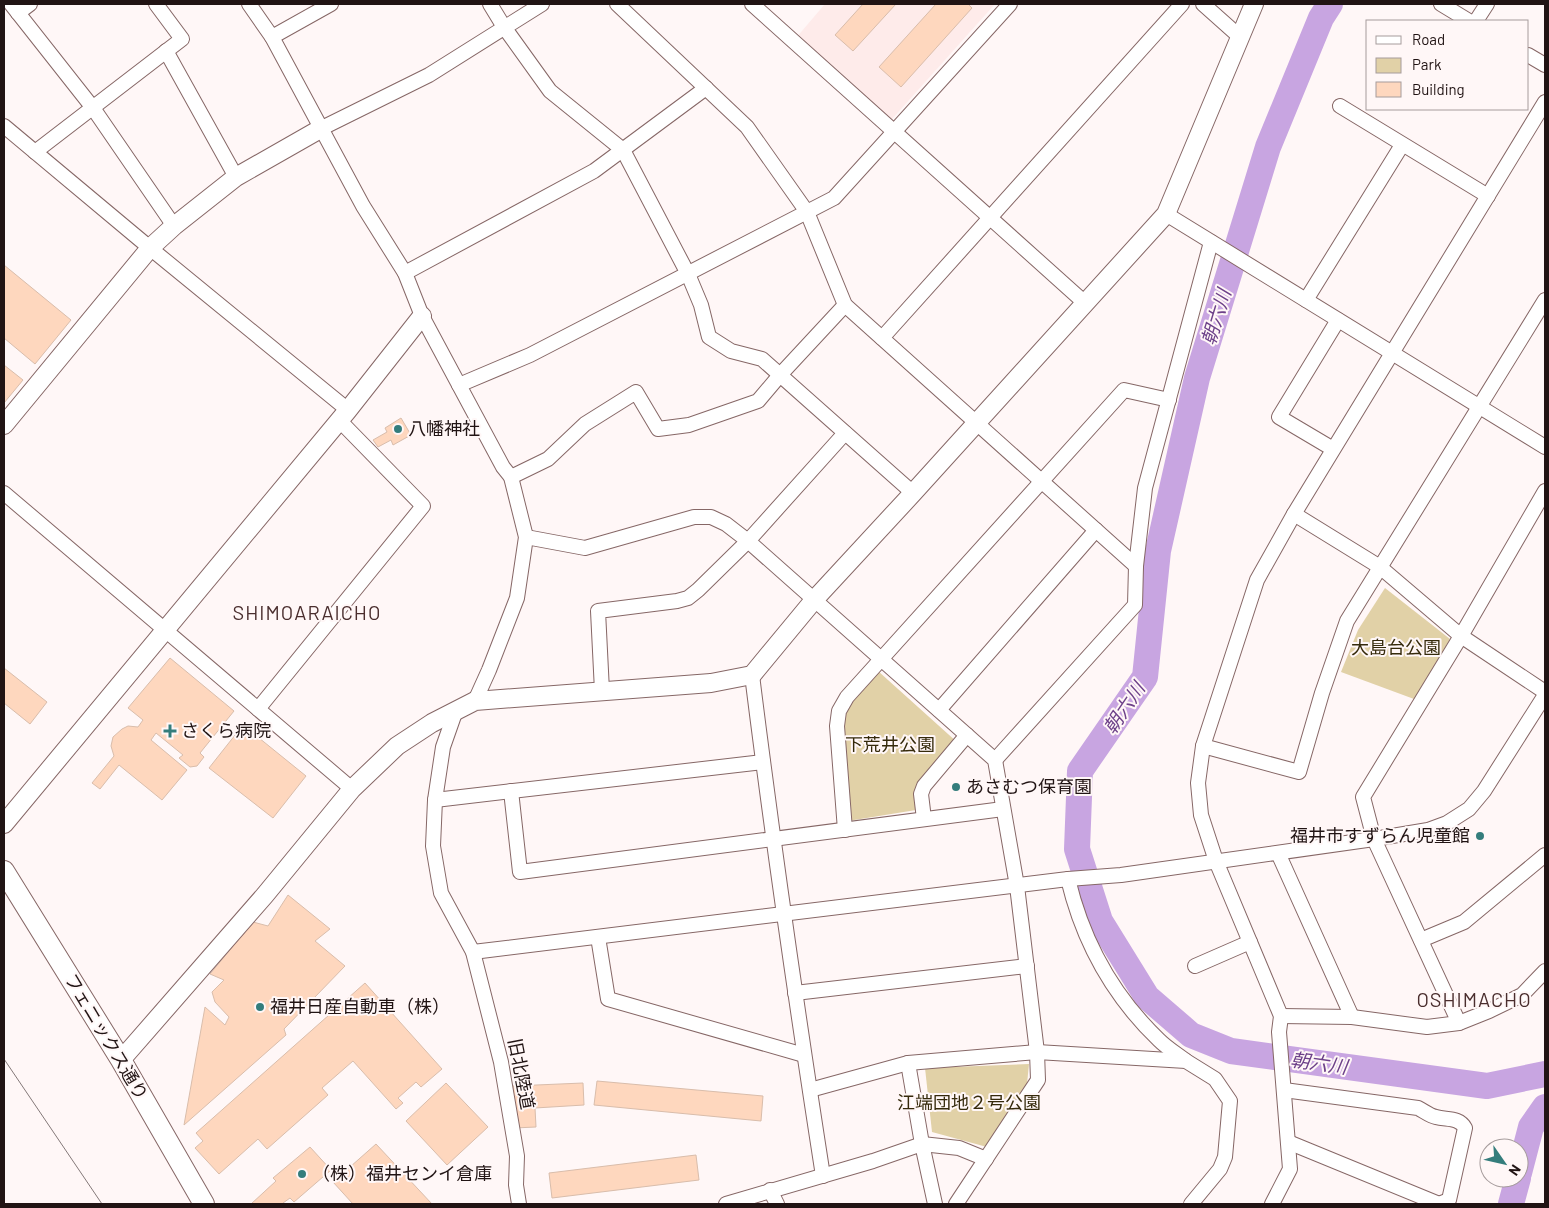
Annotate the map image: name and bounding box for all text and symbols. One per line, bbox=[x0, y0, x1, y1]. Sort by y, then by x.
legend bbox=[1366, 20, 1529, 110]
text: Road bbox=[1412, 30, 1445, 48]
text: Park bbox=[1412, 55, 1442, 73]
text: Building bbox=[1412, 80, 1465, 98]
water label: 朝六川 bbox=[1196, 284, 1235, 347]
place label: 八幡神社 bbox=[408, 417, 480, 439]
marker: 八幡神社 bbox=[392, 423, 404, 435]
district label: SHIMOARAICHO bbox=[233, 600, 381, 624]
park label: 大島台公園 bbox=[1351, 636, 1441, 658]
water label: 朝六川 bbox=[1098, 676, 1150, 738]
place label: さくら病院 bbox=[181, 719, 271, 741]
marker: さくら病院 bbox=[163, 724, 177, 738]
park label: 下荒井公園 bbox=[845, 733, 935, 755]
place label: あさむつ保育園 bbox=[966, 775, 1092, 797]
marker: あさむつ保育園 bbox=[950, 781, 962, 793]
place label: 福井市すずらん児童館 bbox=[1290, 824, 1470, 846]
marker: 福井市すずらん児童館 bbox=[1474, 830, 1486, 842]
street label: フェニックス通り bbox=[60, 969, 153, 1104]
district label: OSHIMACHO bbox=[1416, 987, 1532, 1011]
place label: 福井日産自動車（株） bbox=[270, 995, 450, 1017]
marker: 福井日産自動車（株） bbox=[254, 1001, 266, 1013]
street label: 旧北陸道 bbox=[504, 1036, 540, 1111]
water label: 朝六川 bbox=[1289, 1047, 1351, 1078]
park label: 江端団地２号公園 bbox=[897, 1091, 1041, 1113]
north arrow bbox=[1479, 1138, 1529, 1188]
place label: （株）福井センイ倉庫 bbox=[312, 1162, 492, 1184]
text: N bbox=[1506, 1162, 1525, 1179]
marker: （株）福井センイ倉庫 bbox=[296, 1168, 308, 1180]

